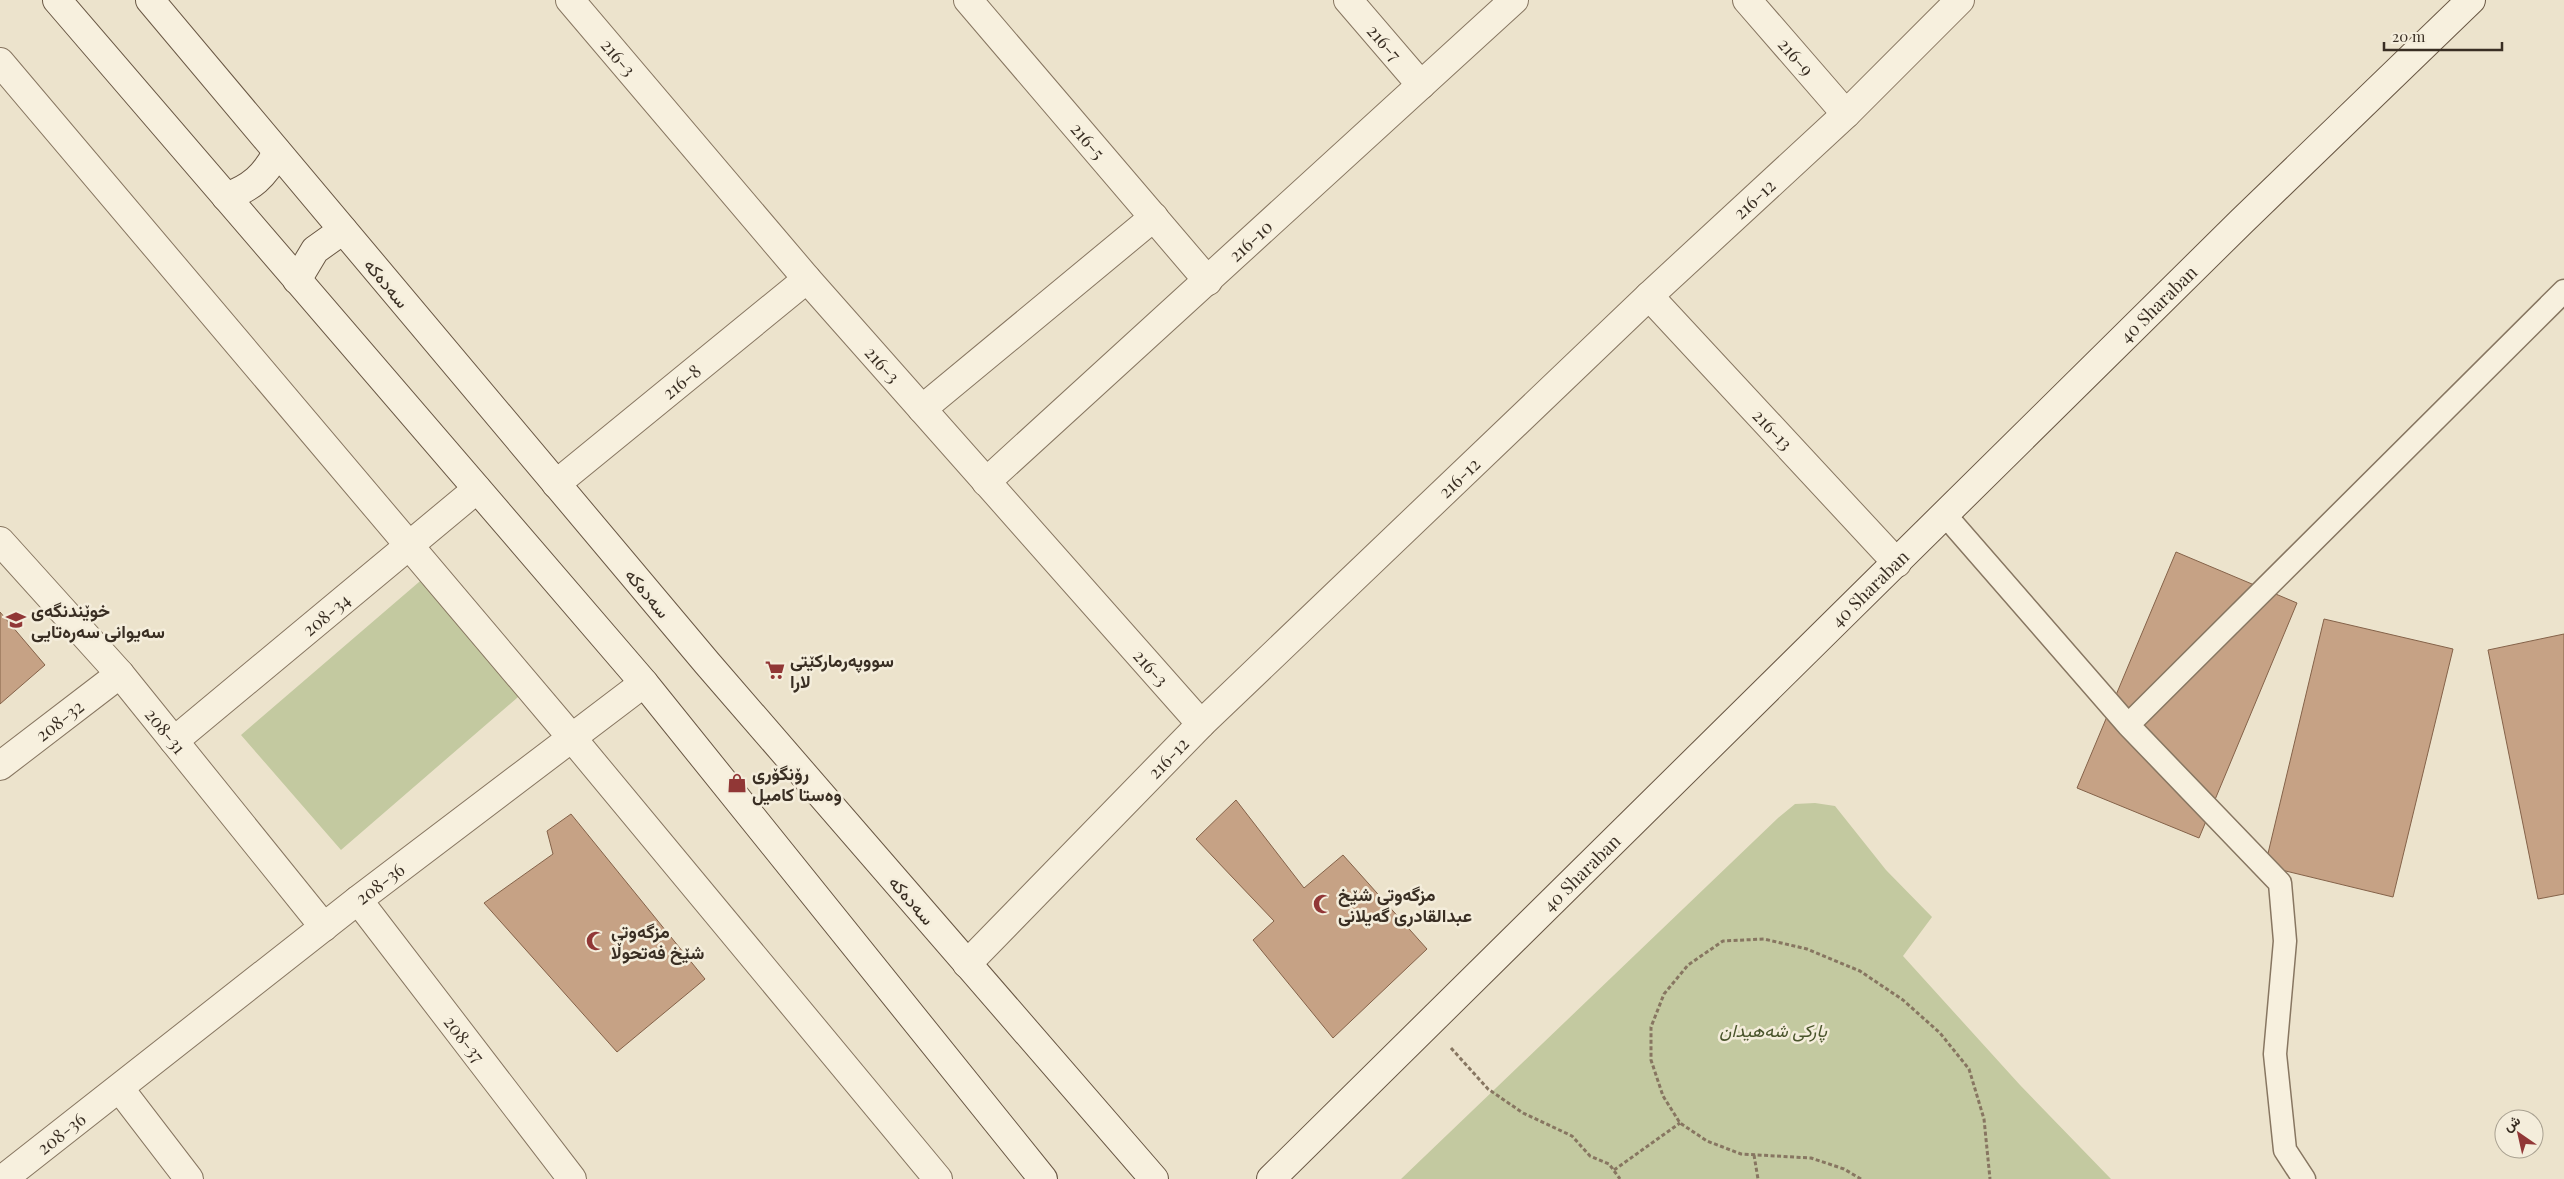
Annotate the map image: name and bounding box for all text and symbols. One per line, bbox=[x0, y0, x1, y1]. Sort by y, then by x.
street label: 216-7 bbox=[1362, 19, 1407, 66]
scale bar bbox=[2384, 20, 2502, 52]
text: 20 m bbox=[2392, 26, 2426, 46]
street label: 216-3 bbox=[596, 33, 641, 81]
street label: 216-9 bbox=[1773, 33, 1819, 81]
street label: 216-5 bbox=[1066, 117, 1111, 164]
street label: 216-12 bbox=[1728, 173, 1780, 224]
street label: 216-10 bbox=[1223, 215, 1277, 267]
street label: سەدەکە bbox=[359, 253, 415, 313]
street label: 40 Sharaban bbox=[2114, 260, 2202, 348]
street label: 216-3 bbox=[860, 341, 905, 388]
street label: 216-8 bbox=[657, 359, 706, 404]
street label: 216-13 bbox=[1748, 404, 1798, 455]
street label: 216-12 bbox=[1433, 452, 1485, 503]
street label: 40 Sharaban bbox=[1826, 544, 1914, 632]
street label: سەدەکە bbox=[620, 563, 676, 623]
street label: 208-34 bbox=[297, 588, 355, 641]
place label: خوێندنگەی سەیوانی سەرەتایی bbox=[31, 598, 165, 643]
school or university icon: خوێندنگەی سەیوانی سەرەتایی bbox=[5, 609, 27, 631]
street label: 216-3 bbox=[1128, 644, 1174, 691]
place label: سووپەرمارکێتی لارا bbox=[790, 648, 894, 693]
supermarket icon: سووپەرمارکێتی لارا bbox=[764, 659, 786, 681]
street label: 208-32 bbox=[31, 694, 88, 746]
street label: 208-31 bbox=[140, 703, 192, 759]
street label: 216-12 bbox=[1142, 732, 1194, 784]
place label: رۆنگۆری وەستا کامیل bbox=[752, 761, 842, 806]
shop icon: رۆنگۆری وەستا کامیل bbox=[726, 772, 748, 794]
street label: 40 Sharaban bbox=[1537, 829, 1626, 917]
street label: 208-36 bbox=[351, 857, 409, 910]
street label: سەدەکە bbox=[884, 870, 940, 930]
place label: مزگەوتی شێخ عبدالقادری گەیلانی bbox=[1338, 882, 1472, 927]
mosque icon: مزگەوتی شێخ عبدالقادری گەیلانی bbox=[1312, 893, 1334, 915]
place label: مزگەوتی شێخ فەتحوڵا bbox=[611, 919, 704, 965]
mosque icon: مزگەوتی شێخ فەتحوڵا bbox=[585, 930, 607, 952]
street label: 208-37 bbox=[439, 1010, 491, 1068]
park label: پارکی شەهیدان bbox=[1719, 1018, 1827, 1043]
street label: 208-36 bbox=[32, 1107, 90, 1160]
north arrow bbox=[2494, 1109, 2544, 1159]
text: ش bbox=[2499, 1110, 2524, 1135]

